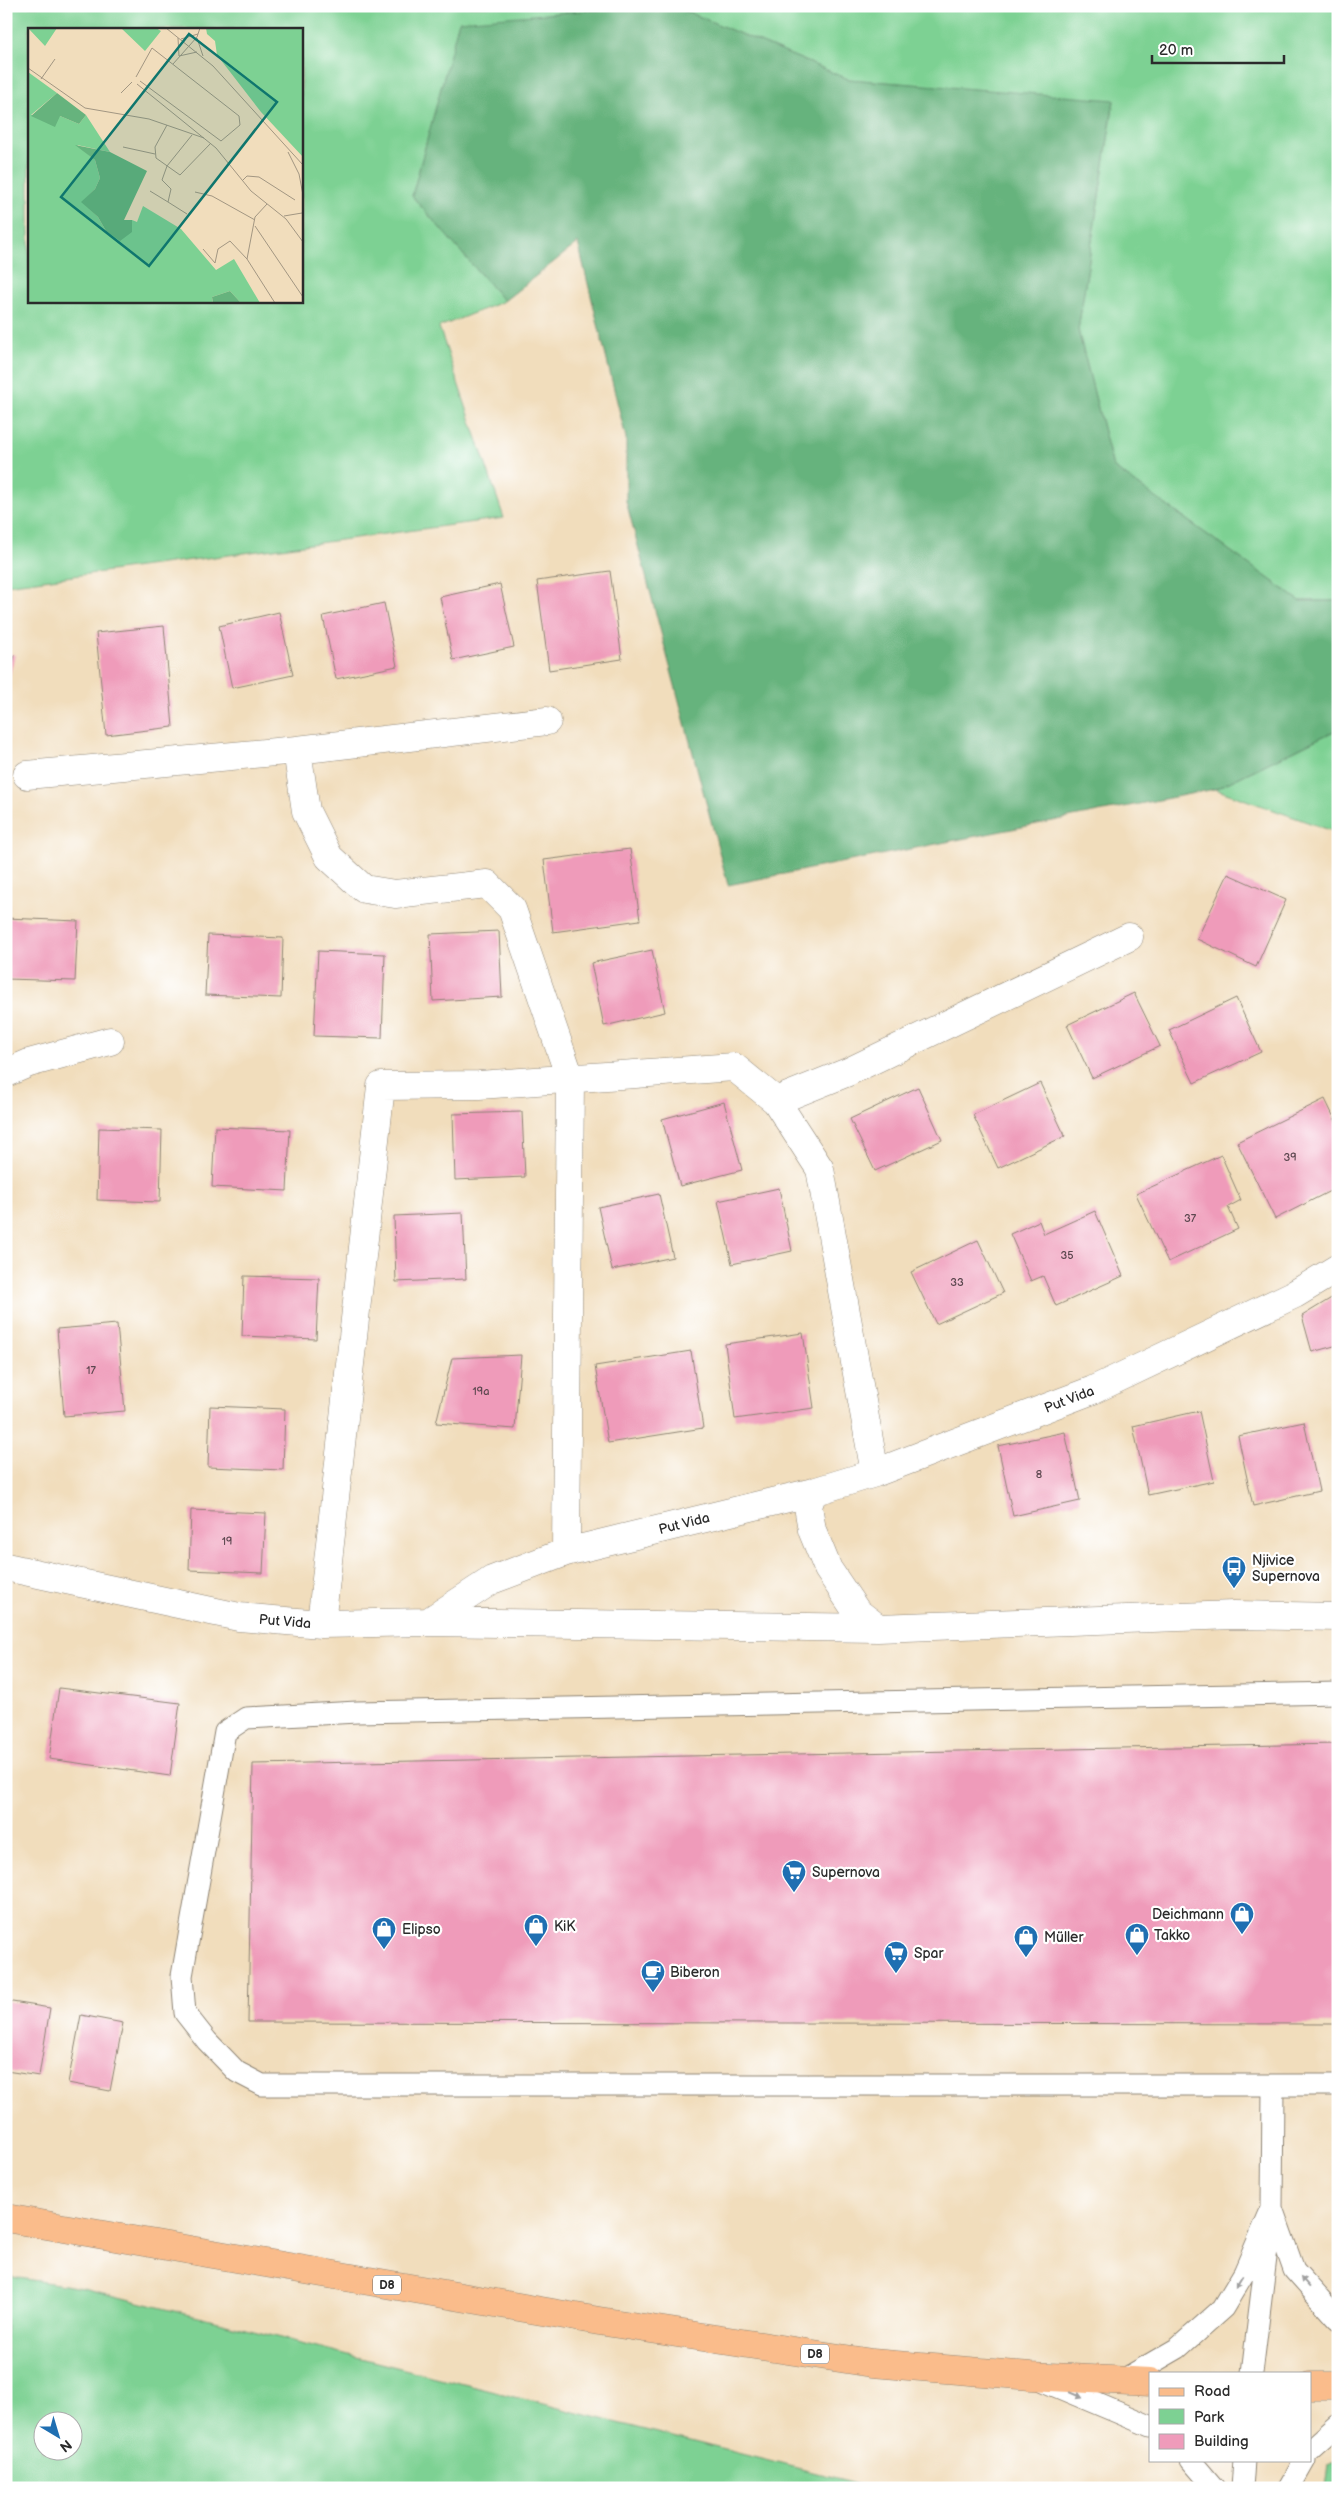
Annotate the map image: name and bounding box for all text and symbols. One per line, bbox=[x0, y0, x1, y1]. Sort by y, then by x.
inset map bbox=[28, 28, 302, 302]
scale bar bbox=[1152, 32, 1284, 64]
text: 20 m bbox=[1159, 41, 1193, 60]
house number: 39 bbox=[1283, 1151, 1297, 1164]
house number: 37 bbox=[1184, 1212, 1197, 1225]
house number: 35 bbox=[1060, 1249, 1074, 1262]
house number: 33 bbox=[950, 1276, 964, 1289]
house number: 17 bbox=[86, 1364, 96, 1377]
street label: Put Vida bbox=[1042, 1382, 1097, 1417]
house number: 19a bbox=[473, 1385, 489, 1398]
house number: 8 bbox=[1036, 1468, 1042, 1481]
street label: Put Vida bbox=[657, 1509, 712, 1538]
house number: 19 bbox=[222, 1535, 232, 1548]
place label: Njivice Supernova bbox=[1252, 1552, 1320, 1585]
bus stop icon: Njivice Supernova bbox=[1221, 1555, 1247, 1589]
street label: Put Vida bbox=[258, 1611, 312, 1632]
supermarket icon: Supernova bbox=[781, 1859, 807, 1893]
place label: Supernova bbox=[812, 1864, 880, 1881]
shop icon: Deichmann bbox=[1229, 1901, 1255, 1935]
place label: Deichmann bbox=[1152, 1906, 1224, 1923]
shop icon: KiK bbox=[523, 1913, 549, 1947]
shop icon: Elipso bbox=[371, 1916, 397, 1950]
place label: KiK bbox=[554, 1918, 576, 1935]
place label: Elipso bbox=[402, 1921, 441, 1938]
shop icon: Takko bbox=[1124, 1922, 1150, 1956]
shop icon: Müller bbox=[1013, 1924, 1039, 1958]
place label: Takko bbox=[1154, 1927, 1190, 1944]
place label: Müller bbox=[1044, 1929, 1084, 1946]
supermarket icon: Spar bbox=[883, 1940, 909, 1974]
place label: Spar bbox=[914, 1945, 945, 1962]
cafe icon: Biberon bbox=[640, 1959, 666, 1993]
place label: Biberon bbox=[670, 1964, 720, 1981]
one-way arrow bbox=[1234, 2275, 1243, 2288]
road number: D8 bbox=[373, 2276, 401, 2294]
one-way arrow bbox=[1300, 2276, 1311, 2289]
road number: D8 bbox=[801, 2344, 829, 2364]
legend bbox=[1149, 2372, 1312, 2462]
text: Road bbox=[1194, 2382, 1230, 2401]
one-way arrow bbox=[1069, 2391, 1084, 2399]
text: Park bbox=[1194, 2408, 1225, 2427]
north arrow bbox=[32, 2412, 82, 2462]
text: Building bbox=[1194, 2432, 1249, 2451]
text: N bbox=[56, 2436, 75, 2456]

